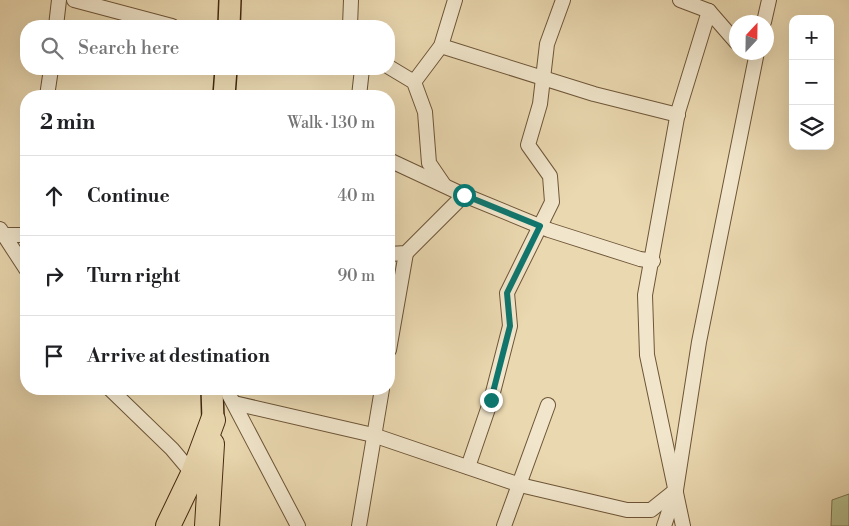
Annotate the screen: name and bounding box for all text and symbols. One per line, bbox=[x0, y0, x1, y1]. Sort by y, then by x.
north arrow bbox=[729, 15, 774, 60]
map controls bbox=[789, 15, 834, 150]
button: + bbox=[789, 15, 834, 60]
search box bbox=[20, 20, 395, 75]
icon: search bbox=[38, 34, 66, 62]
text: Search here bbox=[78, 36, 179, 60]
button: − bbox=[789, 60, 834, 105]
button: layers bbox=[789, 105, 834, 150]
text: 2 min bbox=[40, 110, 95, 136]
text: Walk · 130 m bbox=[287, 113, 375, 133]
icon: ahead bbox=[40, 182, 68, 210]
text: Continue bbox=[87, 184, 170, 208]
route start bbox=[453, 184, 476, 207]
text: 40 m bbox=[338, 186, 375, 206]
icon: right bbox=[40, 262, 68, 290]
text: Turn right bbox=[87, 264, 180, 288]
text: 90 m bbox=[337, 266, 375, 286]
icon: arrive bbox=[40, 342, 68, 370]
text: Arrive at destination bbox=[87, 344, 270, 368]
route end bbox=[480, 389, 503, 412]

